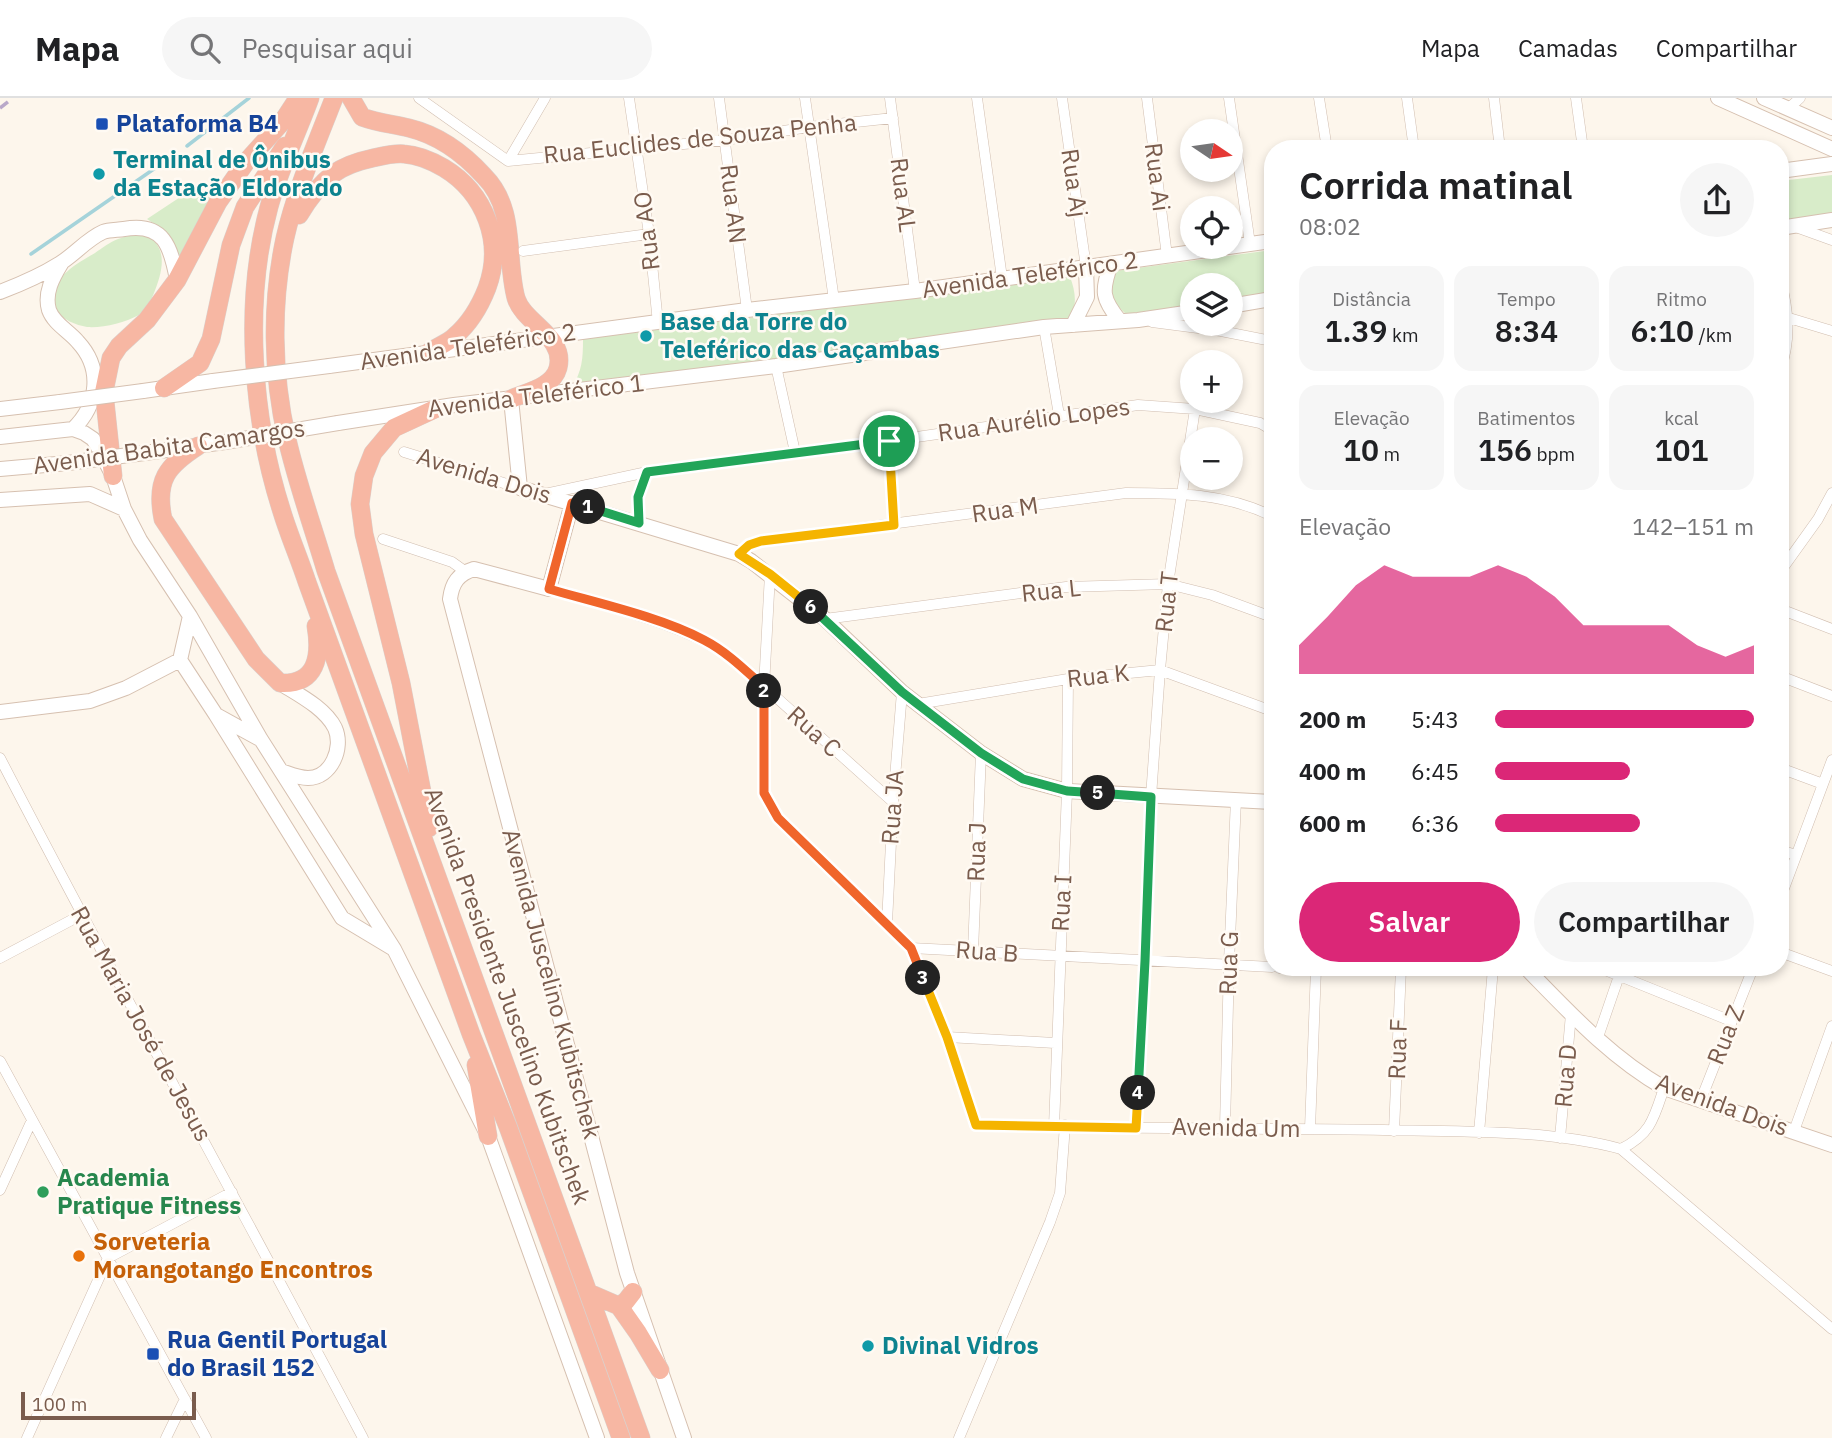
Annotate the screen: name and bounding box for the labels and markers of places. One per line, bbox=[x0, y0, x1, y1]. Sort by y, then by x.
place label: Plataforma B4 bbox=[116, 107, 278, 139]
marker: Plataforma B4 bbox=[94, 116, 110, 132]
place label: Terminal de Ônibus da Estação Eldorado bbox=[113, 143, 343, 203]
marker: Terminal de Ônibus da Estação Eldorado bbox=[91, 166, 107, 182]
place label: Base da Torre do Teleférico das Caçambas bbox=[660, 305, 940, 365]
marker: Base da Torre do Teleférico das Caçambas bbox=[638, 328, 654, 344]
pin bbox=[859, 411, 919, 471]
pin: 1 bbox=[570, 490, 606, 524]
pin: 6 bbox=[794, 589, 828, 624]
pin: 2 bbox=[746, 674, 782, 708]
pin: 5 bbox=[1080, 776, 1116, 810]
pin: 3 bbox=[906, 960, 940, 996]
pin: 4 bbox=[1120, 1076, 1156, 1110]
place label: Academia Pratique Fitness bbox=[57, 1161, 241, 1221]
marker: Academia Pratique Fitness bbox=[35, 1184, 51, 1200]
place label: Sorveteria Morangotango Encontros bbox=[93, 1225, 373, 1285]
marker: Sorveteria Morangotango Encontros bbox=[71, 1248, 87, 1264]
place label: Rua Gentil Portugal do Brasil 152 bbox=[167, 1323, 387, 1383]
place label: Divinal Vidros bbox=[882, 1329, 1039, 1361]
marker: Divinal Vidros bbox=[860, 1338, 876, 1354]
marker: Rua Gentil Portugal do Brasil 152 bbox=[145, 1346, 161, 1362]

